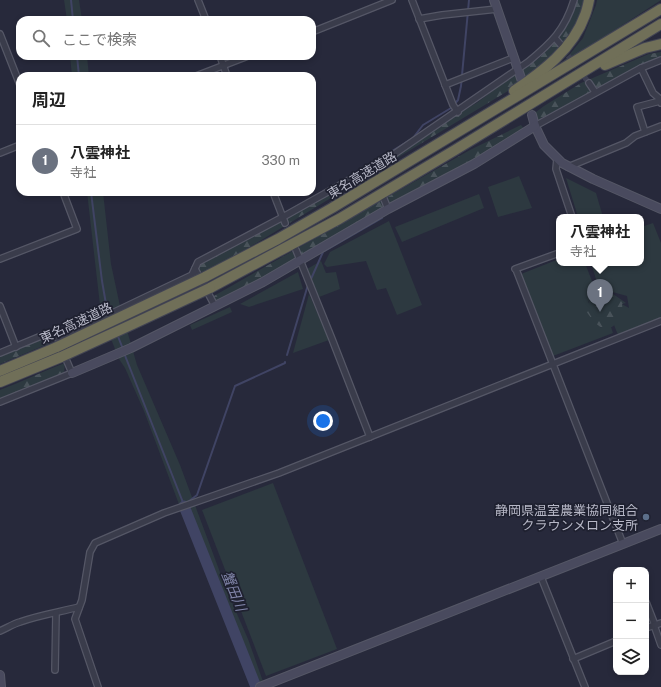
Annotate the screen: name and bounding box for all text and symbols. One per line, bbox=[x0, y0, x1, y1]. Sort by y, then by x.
search box bbox=[16, 16, 316, 60]
icon: search bbox=[30, 27, 52, 49]
text: ここで検索 bbox=[62, 31, 137, 48]
text: 周辺 bbox=[32, 90, 66, 110]
text: 八雲神社 bbox=[70, 144, 130, 161]
street label: 東名高速道路 bbox=[325, 148, 399, 202]
text: 1 bbox=[42, 153, 48, 168]
text: 330 m bbox=[261, 153, 300, 168]
text: 寺社 bbox=[70, 165, 96, 180]
popup bbox=[556, 214, 644, 266]
text: 八雲神社 bbox=[570, 223, 630, 240]
text: 寺社 bbox=[570, 244, 596, 259]
pin: 1 bbox=[587, 279, 613, 312]
street label: 東名高速道路 bbox=[37, 300, 115, 346]
your location bbox=[313, 411, 333, 431]
place label: 静岡県温室農業協同組合 クラウンメロン支所 bbox=[495, 503, 638, 533]
marker: 静岡県温室農業協同組合 クラウンメロン支所 bbox=[641, 512, 651, 522]
map controls bbox=[613, 567, 649, 675]
button: + bbox=[613, 567, 649, 603]
water label: 蟹田川 bbox=[219, 569, 250, 615]
button: − bbox=[613, 603, 649, 639]
button: layers bbox=[613, 639, 649, 675]

